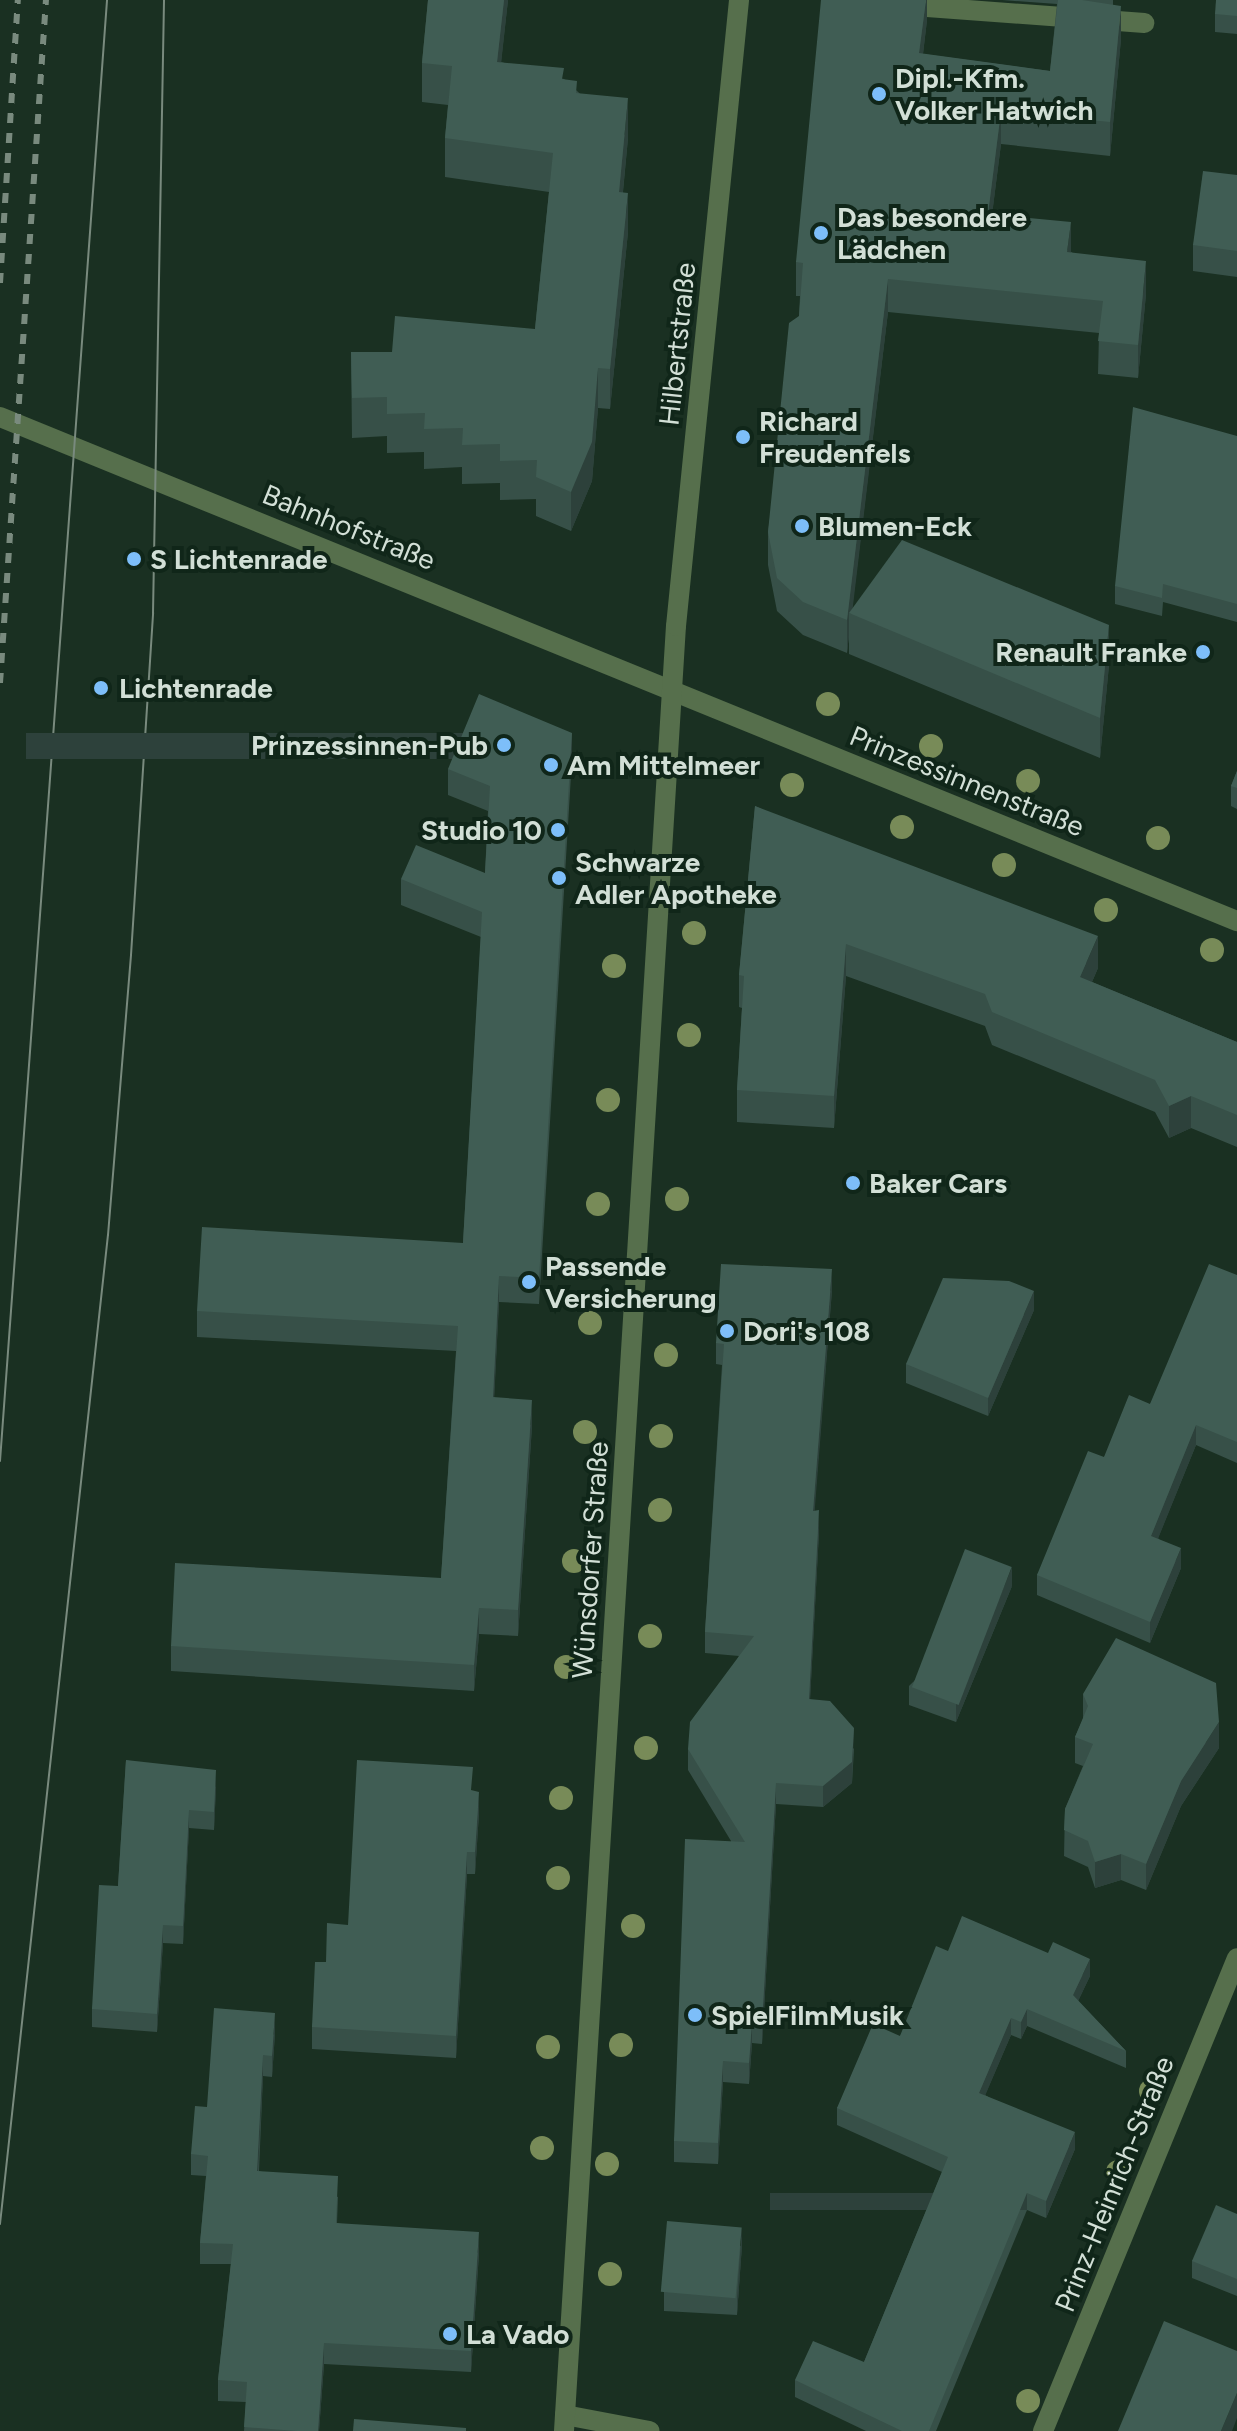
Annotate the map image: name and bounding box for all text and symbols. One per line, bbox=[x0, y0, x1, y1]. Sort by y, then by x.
place label: Dipl.-Kfm. Volker Hatwich bbox=[895, 61, 1094, 127]
marker: Dipl.-Kfm. Volker Hatwich bbox=[870, 85, 888, 103]
place label: Das besondere Lädchen bbox=[837, 200, 1027, 266]
marker: Das besondere Lädchen bbox=[812, 224, 830, 242]
street label: Hilbertstraße bbox=[652, 261, 702, 427]
place label: Richard Freudenfels bbox=[759, 404, 910, 470]
marker: Richard Freudenfels bbox=[734, 428, 752, 446]
street label: Bahnhofstraße bbox=[258, 477, 440, 577]
place label: Blumen-Eck bbox=[818, 509, 972, 543]
marker: Blumen-Eck bbox=[793, 517, 811, 535]
place label: S Lichtenrade bbox=[150, 542, 327, 576]
marker: S Lichtenrade bbox=[125, 550, 143, 568]
place label: Renault Franke bbox=[995, 635, 1187, 669]
marker: Renault Franke bbox=[1194, 643, 1212, 661]
place label: Lichtenrade bbox=[119, 671, 273, 705]
marker: Lichtenrade bbox=[90, 677, 112, 699]
street label: Prinzessinnenstraße bbox=[845, 719, 1089, 843]
place label: Prinzessinnen-Pub bbox=[251, 728, 488, 762]
marker: Prinzessinnen-Pub bbox=[495, 736, 513, 754]
place label: Am Mittelmeer bbox=[567, 748, 760, 782]
marker: Am Mittelmeer bbox=[542, 756, 560, 774]
place label: Studio 10 bbox=[421, 813, 542, 847]
marker: Studio 10 bbox=[549, 821, 567, 839]
place label: Schwarze Adler Apotheke bbox=[575, 845, 777, 911]
marker: Schwarze Adler Apotheke bbox=[550, 869, 568, 887]
place label: Baker Cars bbox=[869, 1166, 1007, 1200]
marker: Baker Cars bbox=[844, 1174, 862, 1192]
place label: Passende Versicherung bbox=[545, 1249, 717, 1315]
marker: Passende Versicherung bbox=[520, 1273, 538, 1291]
place label: Dori's 108 bbox=[743, 1314, 870, 1348]
marker: Dori's 108 bbox=[718, 1322, 736, 1340]
street label: Wünsdorfer Straße bbox=[565, 1440, 615, 1680]
place label: SpielFilmMusik bbox=[711, 1998, 904, 2032]
marker: SpielFilmMusik bbox=[686, 2006, 704, 2024]
street label: Prinz-Heinrich-Straße bbox=[1047, 2051, 1181, 2317]
place label: La Vado bbox=[466, 2317, 570, 2351]
marker: La Vado bbox=[441, 2325, 459, 2343]

